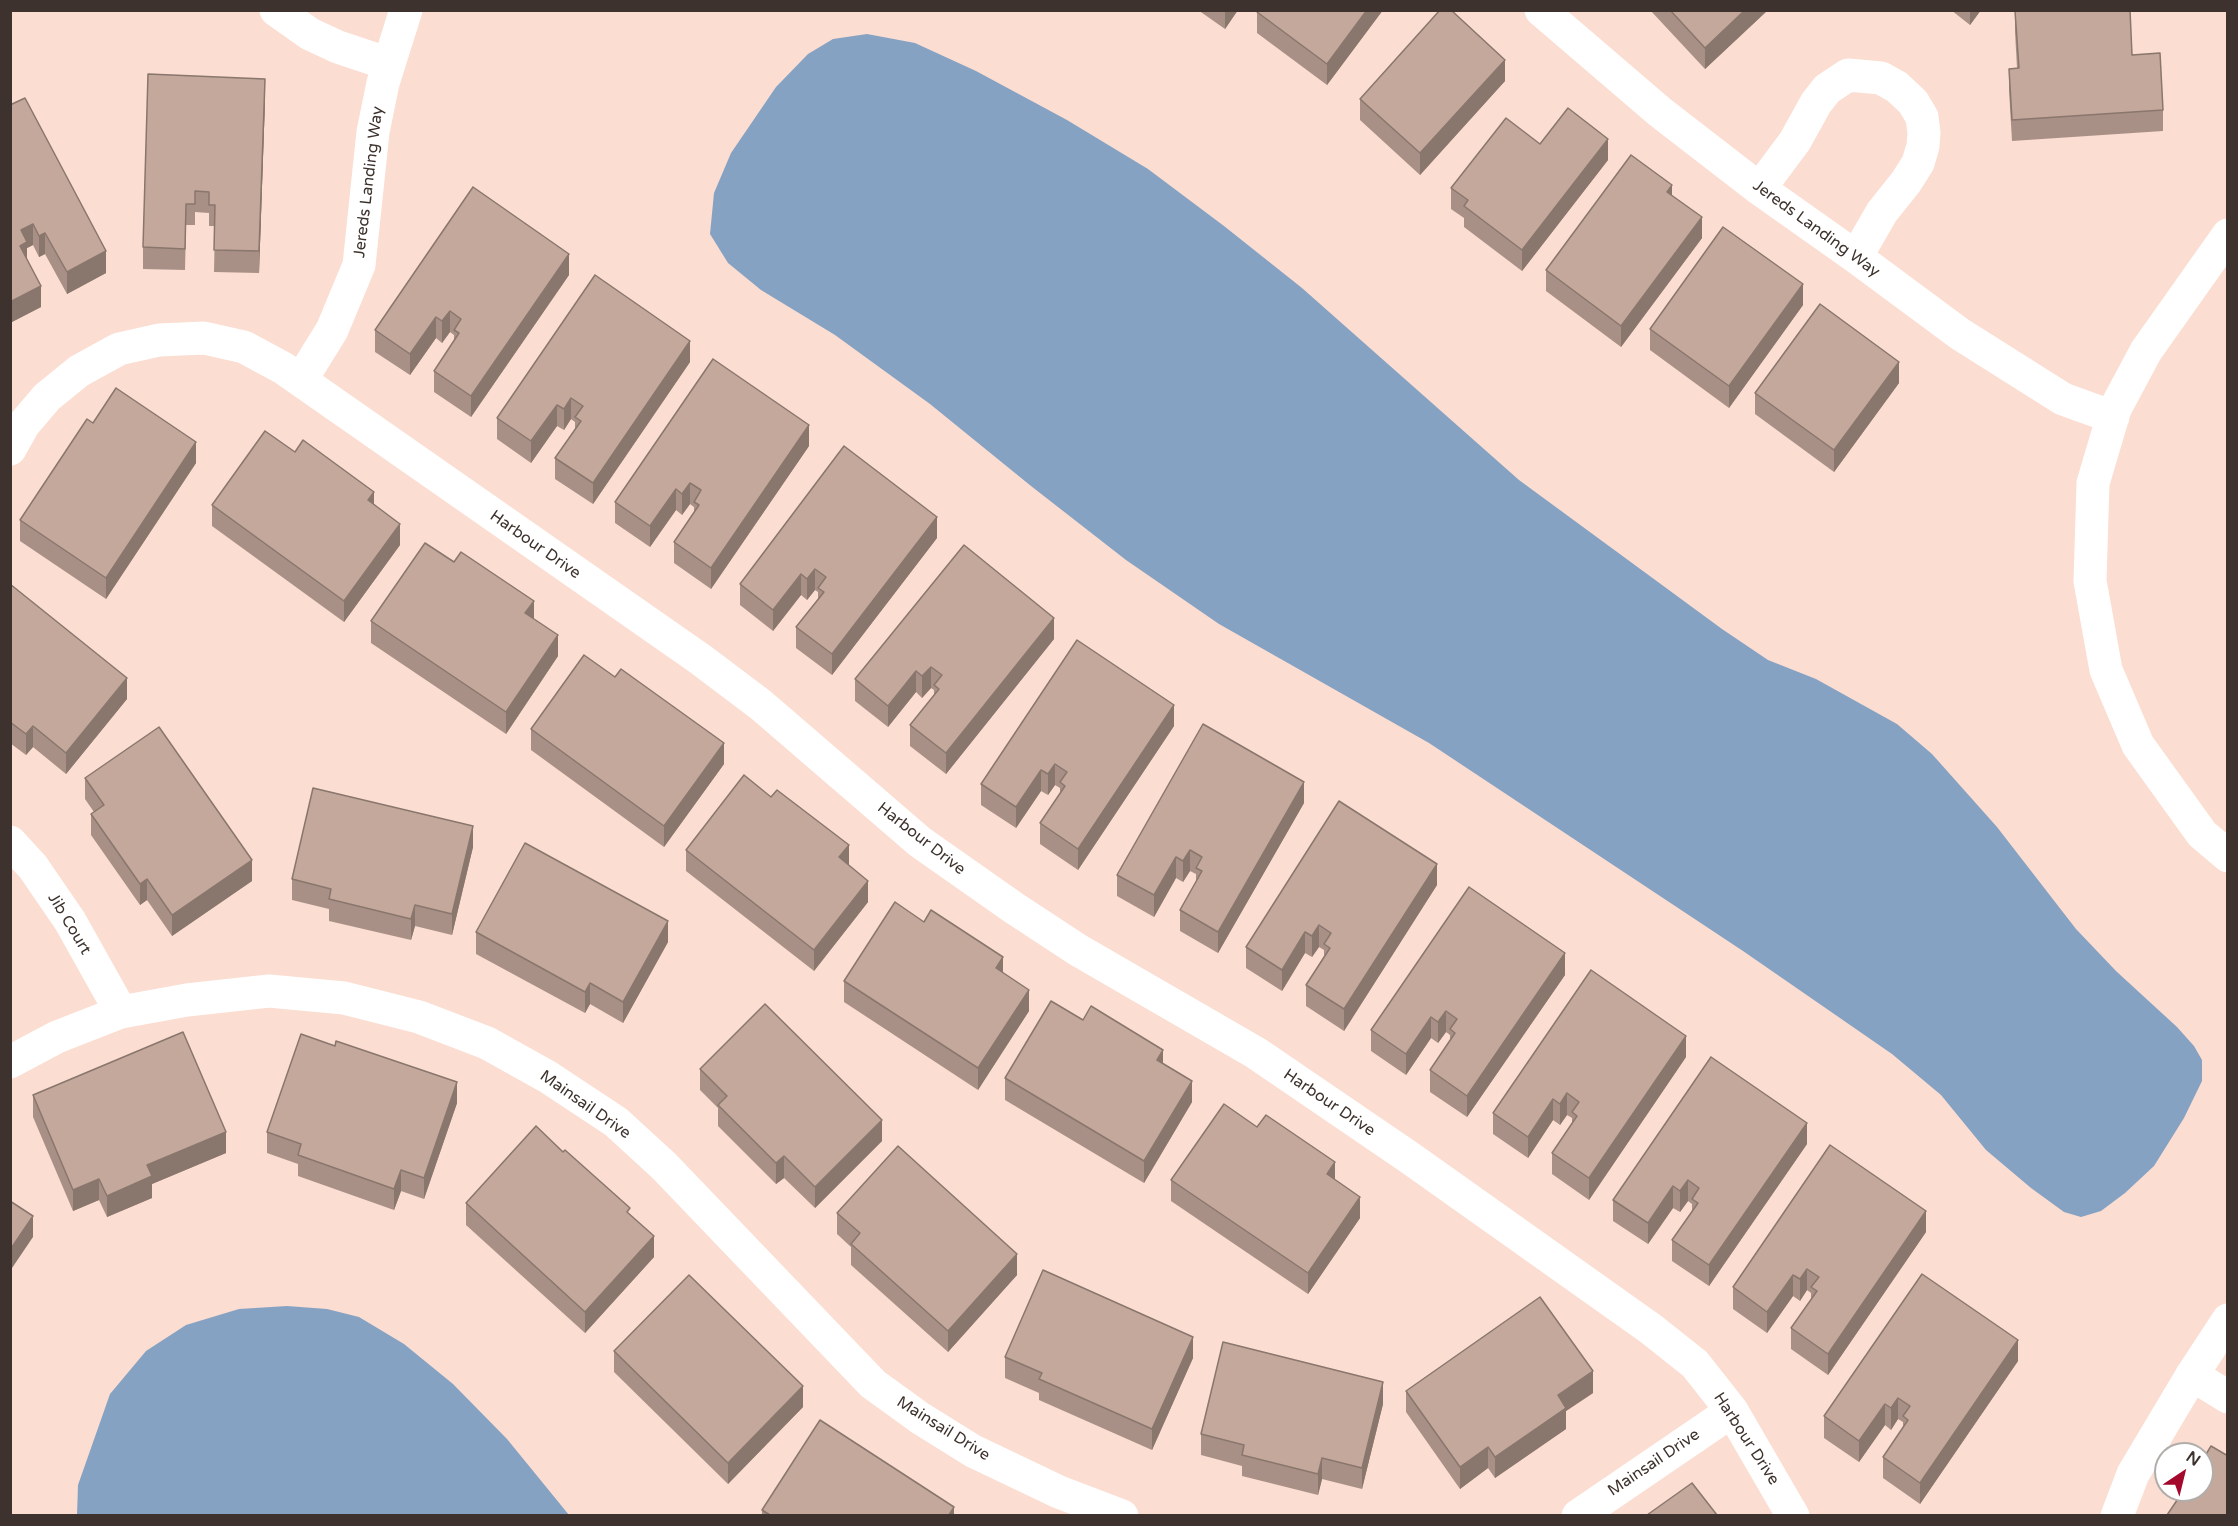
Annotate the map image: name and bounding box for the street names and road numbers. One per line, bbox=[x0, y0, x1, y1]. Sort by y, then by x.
street label: Jereds Landing Way bbox=[350, 105, 388, 259]
street label: Jereds Landing Way bbox=[1749, 176, 1883, 282]
street label: Harbour Drive bbox=[486, 507, 584, 583]
street label: Harbour Drive bbox=[873, 799, 969, 879]
street label: Jib Court bbox=[43, 890, 95, 958]
street label: Harbour Drive bbox=[1280, 1065, 1378, 1141]
street label: Mainsail Drive bbox=[536, 1067, 634, 1143]
street label: Harbour Drive bbox=[1709, 1389, 1783, 1489]
street label: Mainsail Drive bbox=[893, 1393, 993, 1465]
street label: Mainsail Drive bbox=[1605, 1425, 1703, 1501]

